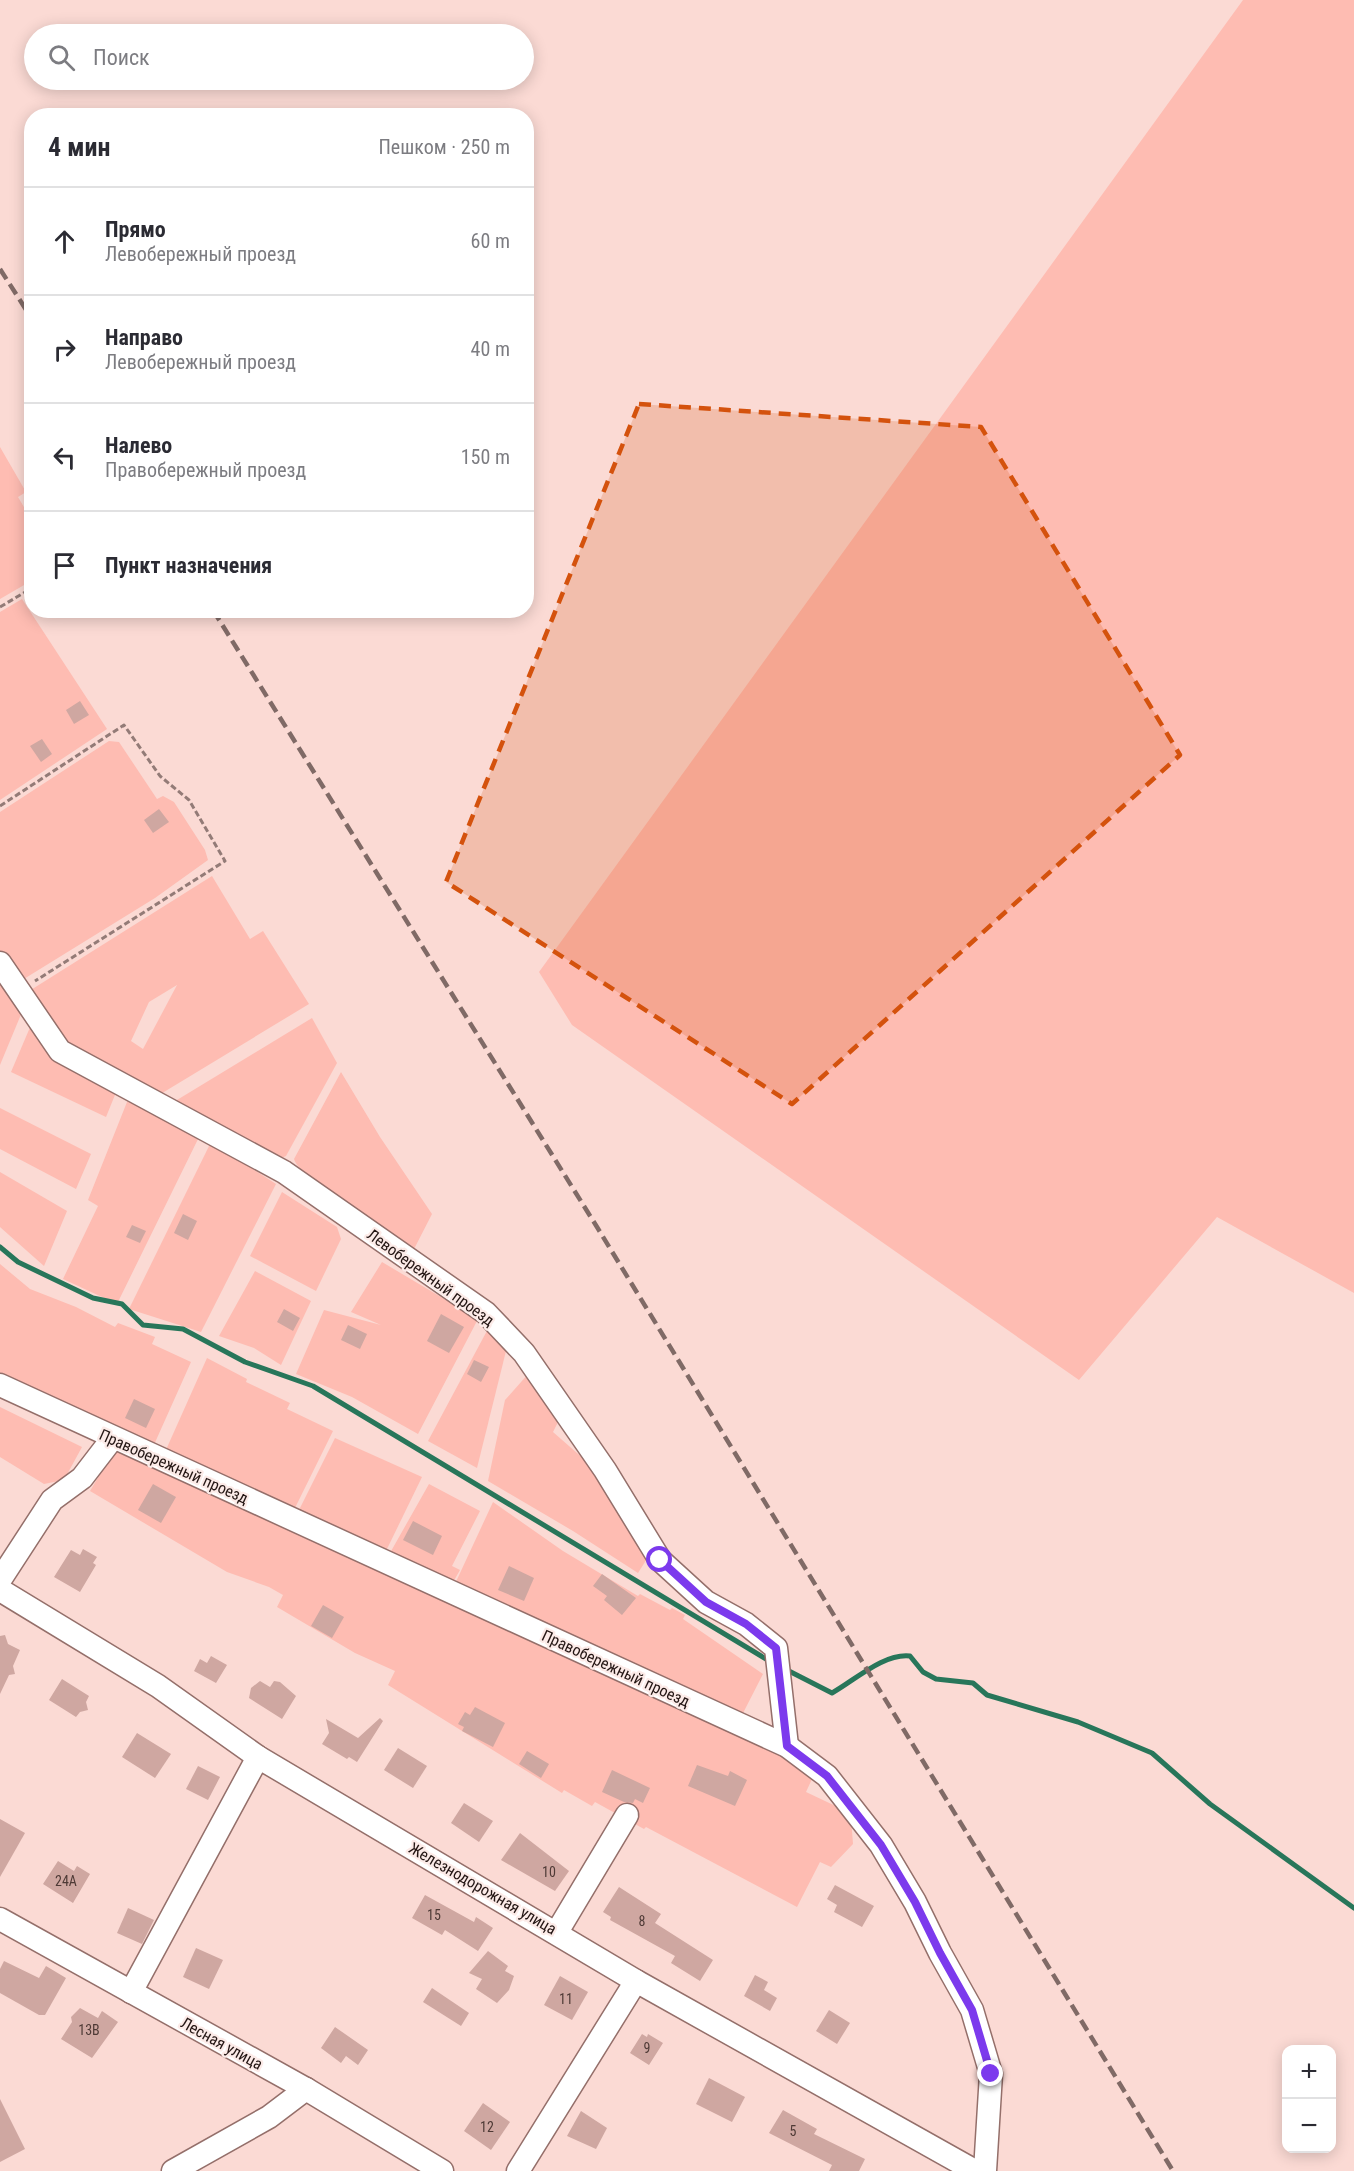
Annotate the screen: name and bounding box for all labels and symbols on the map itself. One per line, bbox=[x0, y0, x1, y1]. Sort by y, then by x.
street label: Левобережный проезд bbox=[363, 1225, 498, 1330]
street label: Правобережный проезд bbox=[96, 1425, 252, 1508]
route start bbox=[646, 1546, 672, 1572]
street label: Правобережный проезд bbox=[539, 1626, 693, 1711]
street label: Железнодорожная улица bbox=[406, 1838, 560, 1938]
house number: 10 bbox=[542, 1864, 556, 1880]
house number: 24А bbox=[55, 1873, 77, 1889]
house number: 15 bbox=[427, 1907, 441, 1923]
house number: 8 bbox=[639, 1913, 646, 1929]
house number: 11 bbox=[559, 1991, 573, 2007]
street label: Лесная улица bbox=[178, 2013, 266, 2074]
house number: 13В bbox=[78, 2022, 100, 2038]
house number: 9 bbox=[644, 2040, 650, 2056]
route end bbox=[977, 2060, 1003, 2086]
house number: 12 bbox=[480, 2119, 494, 2135]
house number: 5 bbox=[790, 2123, 797, 2139]

